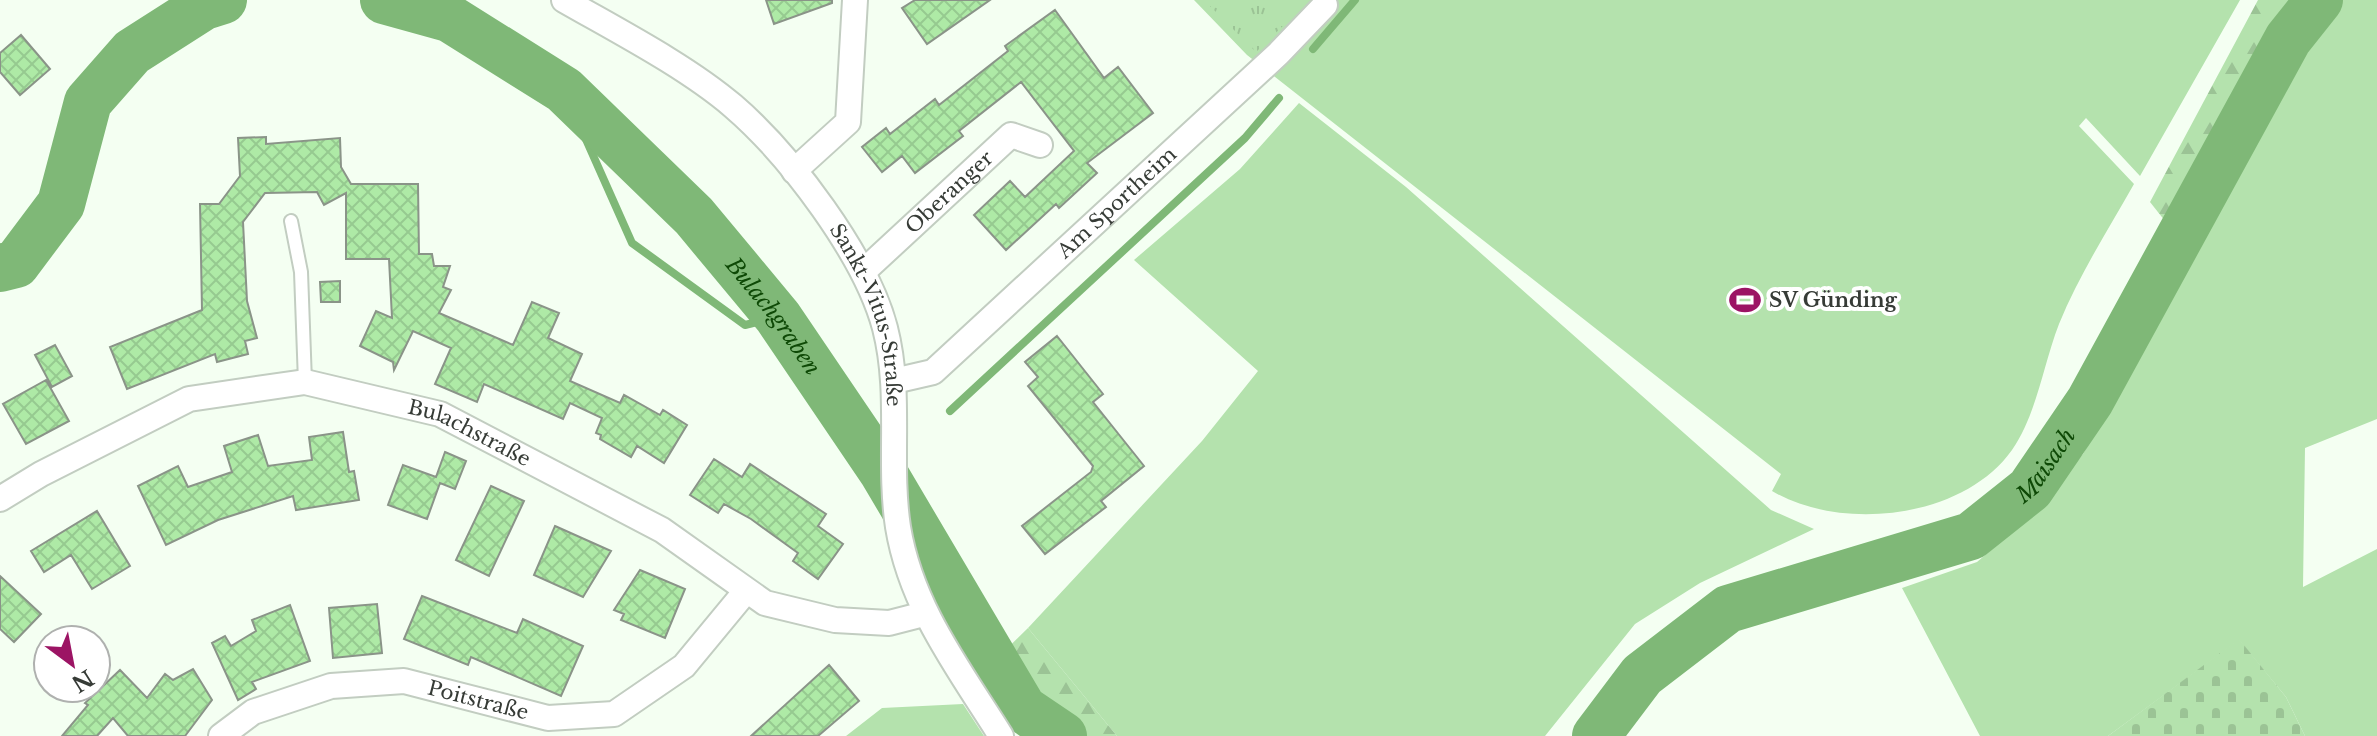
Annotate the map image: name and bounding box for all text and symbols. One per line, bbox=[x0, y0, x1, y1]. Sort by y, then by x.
street label: Am Sportheim bbox=[1052, 142, 1182, 264]
street label: Oberanger bbox=[900, 145, 998, 239]
street label: Sankt-Vitus-Straße bbox=[825, 219, 906, 407]
water label: Bulachgraben bbox=[720, 251, 827, 380]
sports icon: SV Günding bbox=[1728, 283, 1762, 317]
place label: SV Günding bbox=[1769, 288, 1898, 312]
street label: Bulachstraße bbox=[406, 395, 535, 471]
water label: Maisach bbox=[2009, 423, 2081, 509]
north arrow bbox=[32, 624, 112, 704]
text: N bbox=[66, 664, 98, 698]
street label: Poitstraße bbox=[425, 676, 531, 725]

